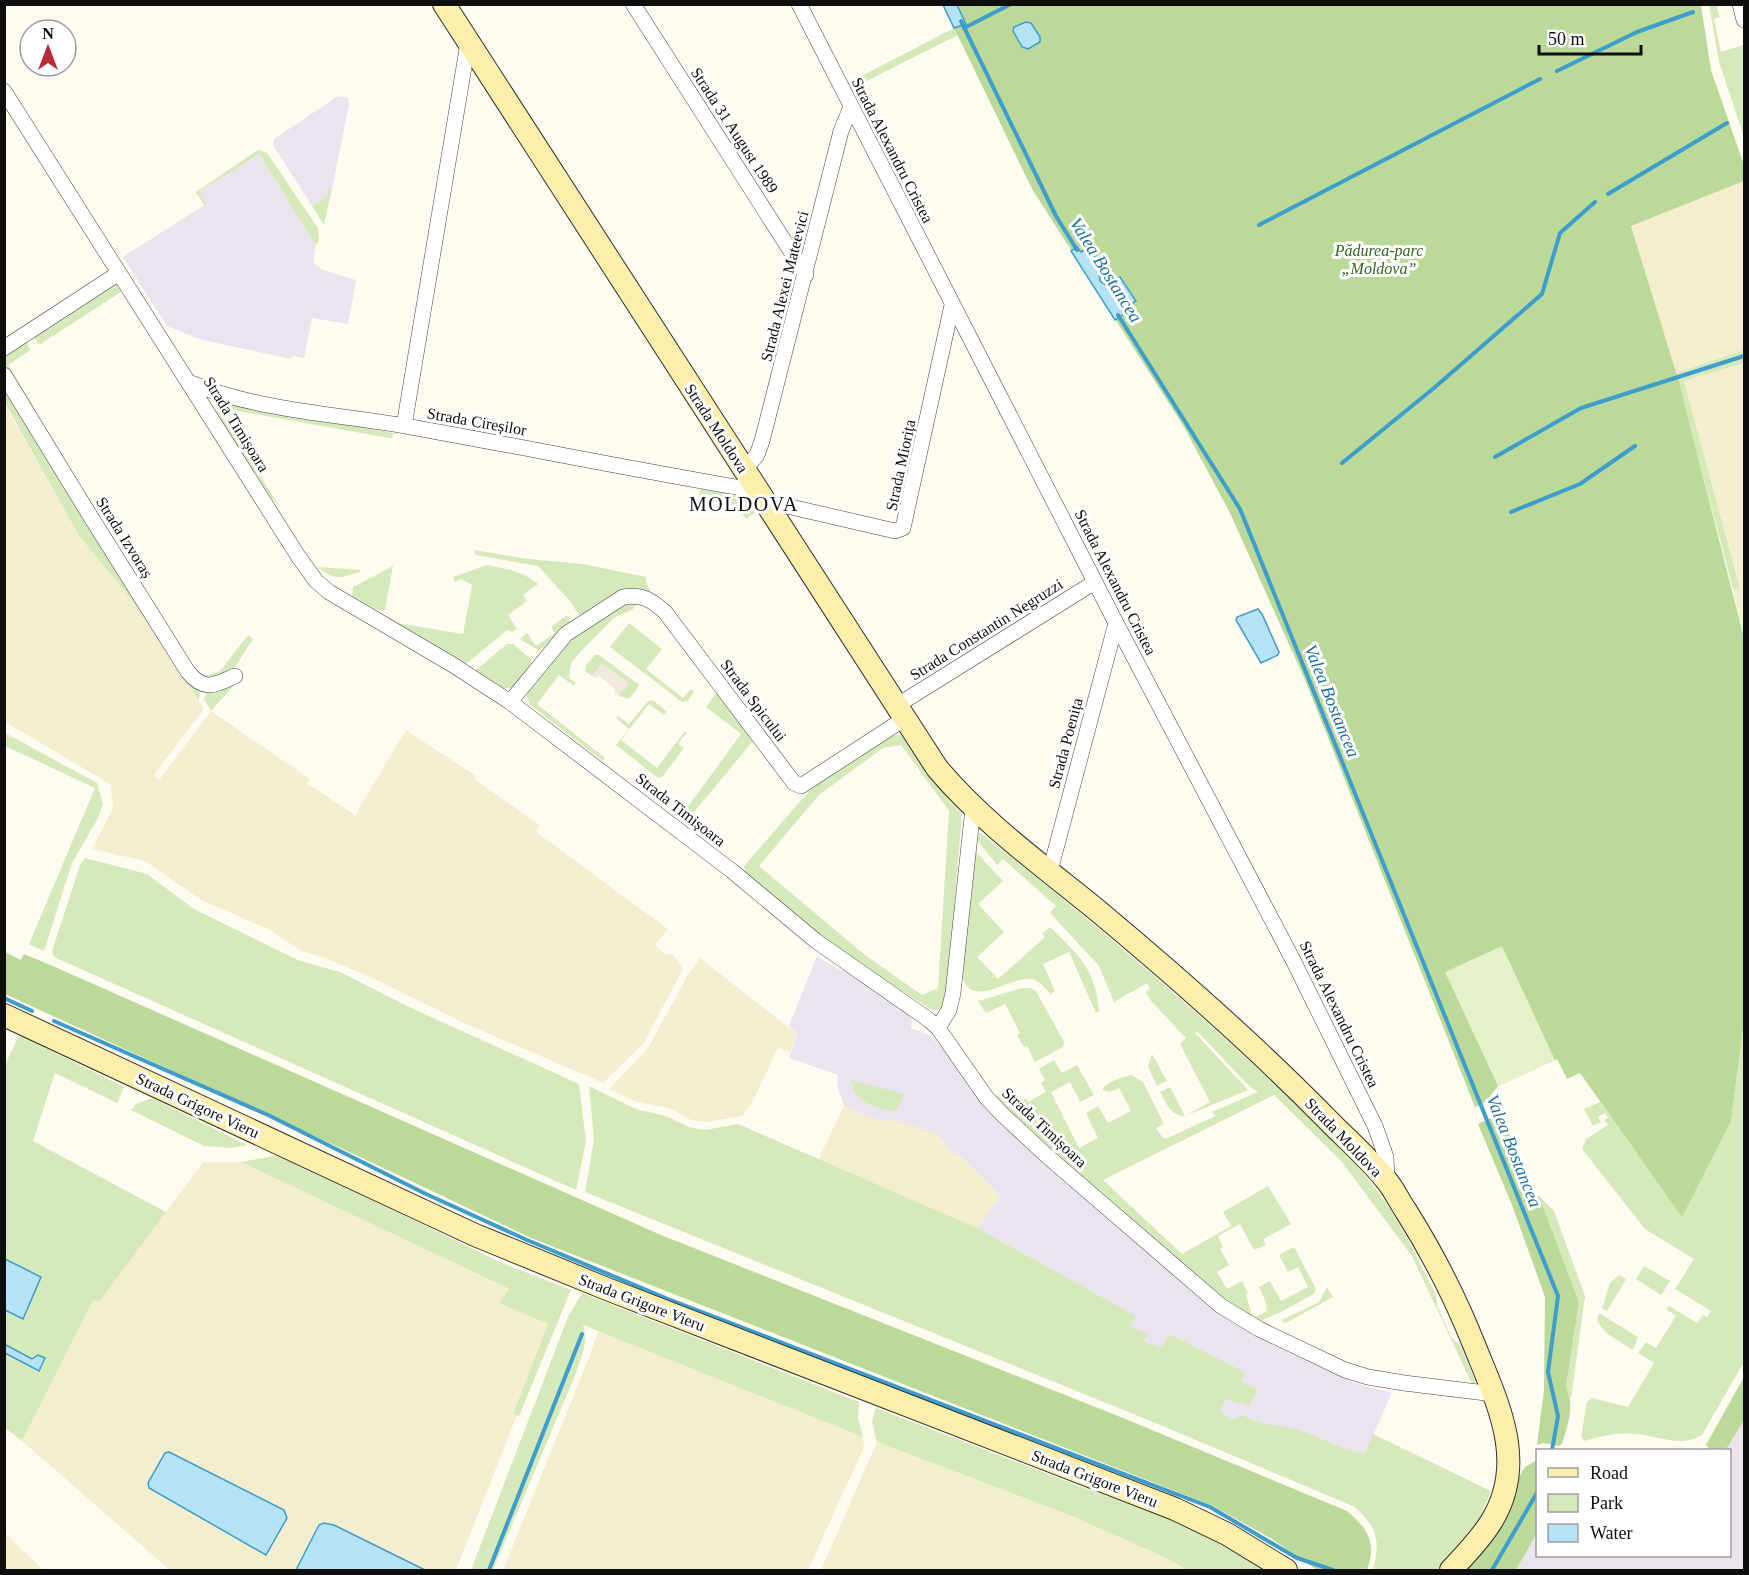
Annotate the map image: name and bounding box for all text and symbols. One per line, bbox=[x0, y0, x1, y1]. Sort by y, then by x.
north arrow bbox=[18, 18, 78, 78]
scale bar bbox=[1539, 18, 1641, 56]
text: N bbox=[42, 25, 54, 42]
text: 50 m bbox=[1548, 29, 1585, 49]
street label: Strada 31 August 1989 bbox=[687, 64, 782, 197]
street label: Strada Alexandru Cristea bbox=[848, 75, 937, 226]
street label: Strada Alexei Mateevici bbox=[758, 209, 812, 363]
water label: Valea Bostancea bbox=[1066, 214, 1146, 326]
park label: Pădurea-parc „Moldova” bbox=[1334, 242, 1423, 277]
street label: Strada Timișoara bbox=[200, 374, 273, 475]
street label: Strada Moldova bbox=[681, 381, 752, 476]
street label: Strada Cireșilor bbox=[426, 404, 529, 440]
street label: Strada Miorița bbox=[883, 418, 919, 513]
district label: MOLDOVA bbox=[689, 493, 799, 515]
street label: Strada Izvoraș bbox=[92, 494, 156, 581]
street label: Strada Alexandru Cristea bbox=[1071, 507, 1160, 658]
street label: Strada Constantin Negruzzi bbox=[907, 575, 1067, 684]
water label: Valea Bostancea bbox=[1300, 642, 1364, 760]
street label: Strada Spicului bbox=[716, 656, 790, 746]
street label: Strada Poenița bbox=[1045, 696, 1087, 790]
street label: Strada Timișoara bbox=[632, 769, 729, 850]
street label: Strada Alexandru Cristea bbox=[1297, 938, 1382, 1090]
street label: Strada Grigore Vieru bbox=[133, 1069, 262, 1142]
street label: Strada Timișoara bbox=[998, 1084, 1090, 1171]
water label: Valea Bostancea bbox=[1482, 1092, 1546, 1210]
street label: Strada Moldova bbox=[1302, 1095, 1385, 1180]
street label: Strada Grigore Vieru bbox=[576, 1271, 707, 1335]
street label: Strada Grigore Vieru bbox=[1029, 1447, 1160, 1511]
legend bbox=[1536, 1449, 1731, 1557]
text: Road bbox=[1590, 1463, 1628, 1483]
text: Park bbox=[1590, 1493, 1623, 1513]
text: Water bbox=[1590, 1523, 1633, 1543]

